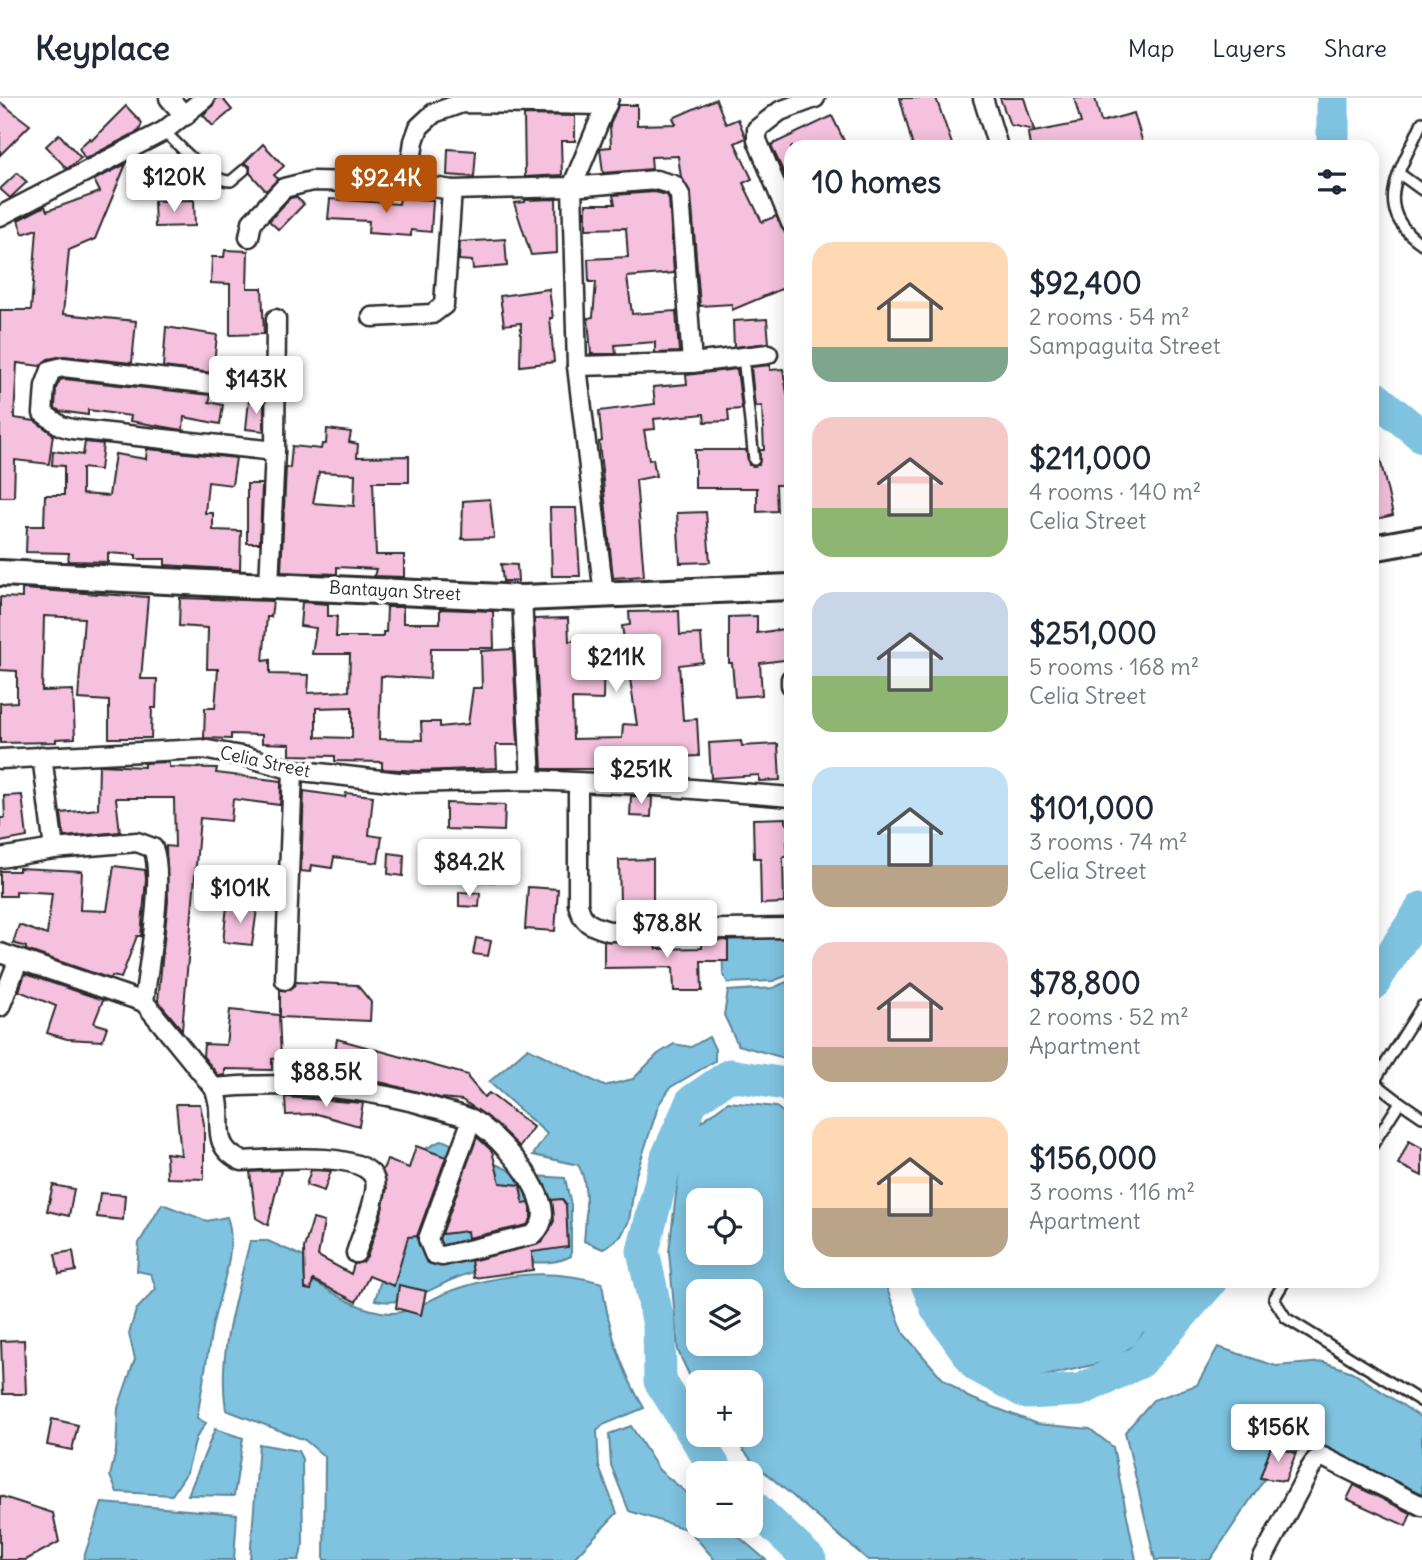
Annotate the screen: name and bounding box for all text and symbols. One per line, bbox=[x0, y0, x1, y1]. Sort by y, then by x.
text: Keyplace bbox=[35, 27, 170, 69]
text: Map bbox=[1128, 33, 1174, 63]
text: Layers bbox=[1212, 33, 1286, 63]
text: Share bbox=[1324, 33, 1387, 63]
pin: $120K bbox=[125, 155, 223, 214]
pin: $92.4K bbox=[329, 156, 443, 215]
text: $120K bbox=[142, 162, 206, 191]
text: $92.4K bbox=[351, 163, 421, 192]
text: 10 homes bbox=[812, 163, 941, 201]
icon: filters bbox=[1313, 163, 1351, 201]
text: $92,400 bbox=[1029, 264, 1142, 302]
icon: home bbox=[868, 270, 952, 354]
text: 2 rooms · 54 m² bbox=[1029, 302, 1190, 331]
text: Sampaguita Street bbox=[1029, 331, 1220, 360]
pin: $143K bbox=[207, 356, 305, 416]
text: $143K bbox=[225, 364, 287, 393]
text: $211,000 bbox=[1029, 439, 1151, 477]
icon: home bbox=[868, 445, 952, 529]
text: 4 rooms · 140 m² bbox=[1029, 477, 1201, 506]
text: Celia Street bbox=[1029, 506, 1146, 535]
street label: Bantayan Street bbox=[329, 576, 461, 605]
text: $251,000 bbox=[1029, 614, 1157, 652]
icon: home bbox=[868, 620, 952, 704]
pin: $211K bbox=[567, 634, 665, 694]
text: $211K bbox=[587, 642, 645, 671]
text: 5 rooms · 168 m² bbox=[1029, 652, 1199, 681]
text: Celia Street bbox=[1029, 681, 1146, 710]
street label: Celia Street bbox=[218, 741, 312, 782]
pin: $251K bbox=[592, 746, 690, 806]
text: $251K bbox=[610, 754, 672, 783]
text: $101,000 bbox=[1029, 789, 1154, 827]
icon: home bbox=[868, 795, 952, 879]
text: 3 rooms · 74 m² bbox=[1029, 827, 1188, 856]
pin: $84.2K bbox=[412, 840, 526, 899]
text: $84.2K bbox=[434, 847, 504, 876]
text: Celia Street bbox=[1029, 856, 1146, 885]
pin: $101K bbox=[191, 866, 289, 925]
text: $101K bbox=[210, 873, 270, 902]
pin: $78.8K bbox=[610, 900, 724, 960]
text: $78.8K bbox=[632, 908, 702, 937]
text: $78,800 bbox=[1029, 964, 1141, 1002]
icon: home bbox=[868, 970, 952, 1054]
text: 2 rooms · 52 m² bbox=[1029, 1002, 1189, 1031]
text: Apartment bbox=[1029, 1031, 1141, 1060]
pin: $88.5K bbox=[269, 1049, 383, 1109]
text: $88.5K bbox=[290, 1057, 362, 1086]
text: $156,000 bbox=[1029, 1139, 1157, 1177]
icon: home bbox=[868, 1145, 952, 1229]
text: 3 rooms · 116 m² bbox=[1029, 1177, 1195, 1206]
map controls bbox=[686, 1188, 763, 1538]
button: locate bbox=[686, 1188, 763, 1265]
text: Apartment bbox=[1029, 1206, 1141, 1235]
button: layers bbox=[686, 1279, 763, 1356]
button: + bbox=[686, 1370, 763, 1447]
pin: $156K bbox=[1229, 1404, 1327, 1464]
text: $156K bbox=[1247, 1412, 1309, 1441]
button: − bbox=[686, 1461, 763, 1538]

